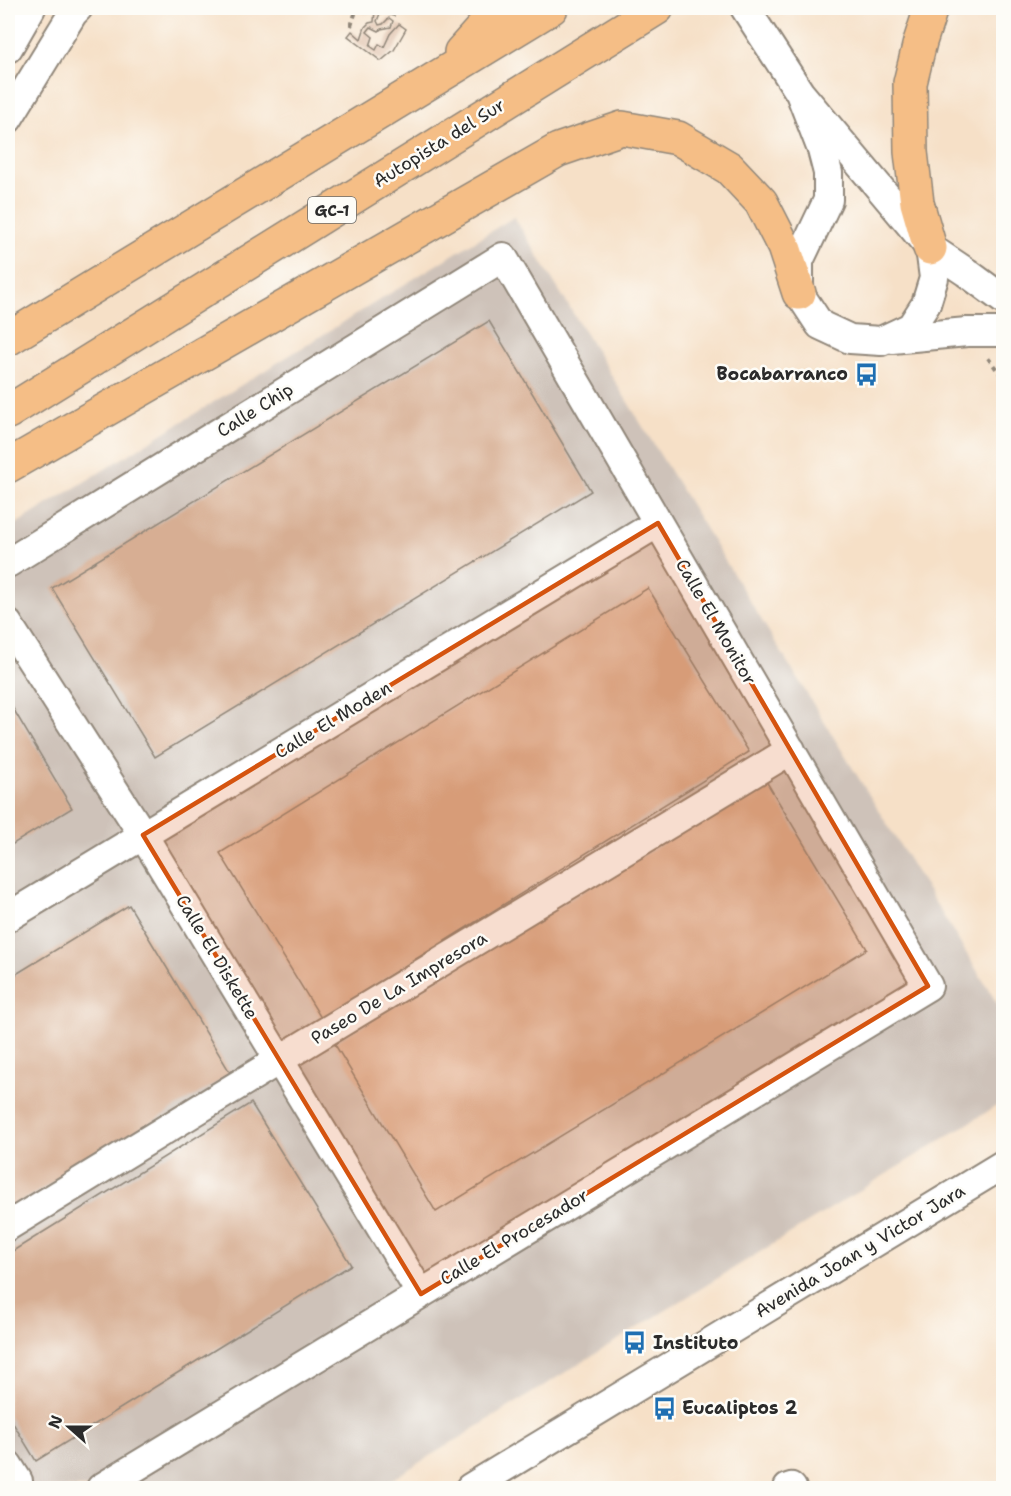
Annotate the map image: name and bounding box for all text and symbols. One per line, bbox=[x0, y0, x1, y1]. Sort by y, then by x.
street label: Autopista del Sur bbox=[369, 93, 509, 193]
road number: GC-1 bbox=[308, 197, 356, 223]
bus stop icon: Bocabarranco bbox=[853, 361, 879, 387]
place label: Bocabarranco bbox=[717, 362, 848, 386]
street label: Calle Chip bbox=[212, 377, 298, 443]
street label: Calle El Monitor bbox=[670, 555, 762, 689]
street label: Calle El Moden bbox=[270, 676, 396, 764]
street label: Calle El Diskette bbox=[170, 890, 264, 1024]
street label: Paseo De La Impresora bbox=[306, 926, 492, 1050]
street label: Avenida Joan y Victor Jara bbox=[750, 1179, 970, 1323]
street label: Calle El Procesador bbox=[435, 1183, 593, 1291]
bus stop icon: Instituto bbox=[622, 1330, 648, 1356]
place label: Instituto bbox=[653, 1331, 739, 1355]
bus stop icon: Eucaliptos 2 bbox=[651, 1395, 677, 1421]
place label: Eucaliptos 2 bbox=[682, 1396, 798, 1420]
north arrow bbox=[39, 1397, 99, 1457]
text: N bbox=[43, 1412, 68, 1431]

